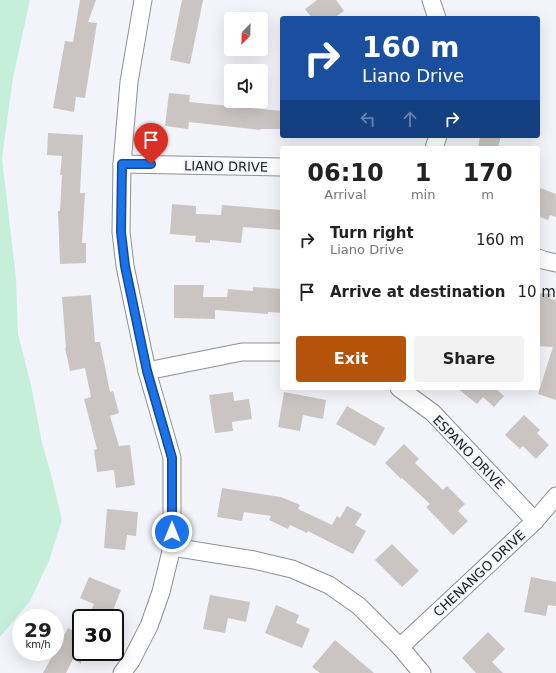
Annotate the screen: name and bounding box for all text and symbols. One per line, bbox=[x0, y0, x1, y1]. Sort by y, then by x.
north arrow bbox=[224, 12, 268, 56]
map controls bbox=[224, 12, 268, 108]
text: 160 m bbox=[362, 31, 459, 64]
icon: right bbox=[296, 32, 348, 84]
button: sound bbox=[224, 64, 268, 108]
text: Liano Drive bbox=[362, 65, 464, 86]
icon: left bbox=[357, 108, 379, 130]
icon: ahead bbox=[399, 108, 421, 130]
icon: right bbox=[441, 108, 463, 130]
pin bbox=[134, 123, 168, 164]
icon: arrive bbox=[140, 129, 162, 151]
street label: LIANO DRIVE bbox=[184, 158, 268, 175]
text: 06:10 bbox=[307, 159, 384, 187]
text: 1 bbox=[415, 159, 431, 187]
text: 170 bbox=[463, 159, 513, 187]
text: Arrival bbox=[324, 187, 367, 202]
text: min bbox=[411, 187, 435, 202]
text: m bbox=[481, 187, 494, 202]
text: Turn right bbox=[330, 224, 414, 242]
icon: right bbox=[296, 229, 318, 251]
text: 160 m bbox=[476, 231, 524, 249]
text: Liano Drive bbox=[330, 242, 404, 257]
icon: arrive bbox=[296, 281, 318, 303]
text: Arrive at destination bbox=[330, 283, 505, 301]
text: 10 m bbox=[517, 283, 556, 301]
button: Exit bbox=[296, 336, 406, 382]
button: Share bbox=[414, 336, 524, 382]
street label: ESPANO DRIVE bbox=[430, 412, 508, 492]
position arrow bbox=[151, 511, 193, 553]
street label: CHENANGO DRIVE bbox=[430, 527, 528, 620]
speed limit sign: 30 bbox=[72, 609, 124, 661]
text: 29 bbox=[24, 618, 52, 642]
text: km/h bbox=[25, 639, 51, 650]

